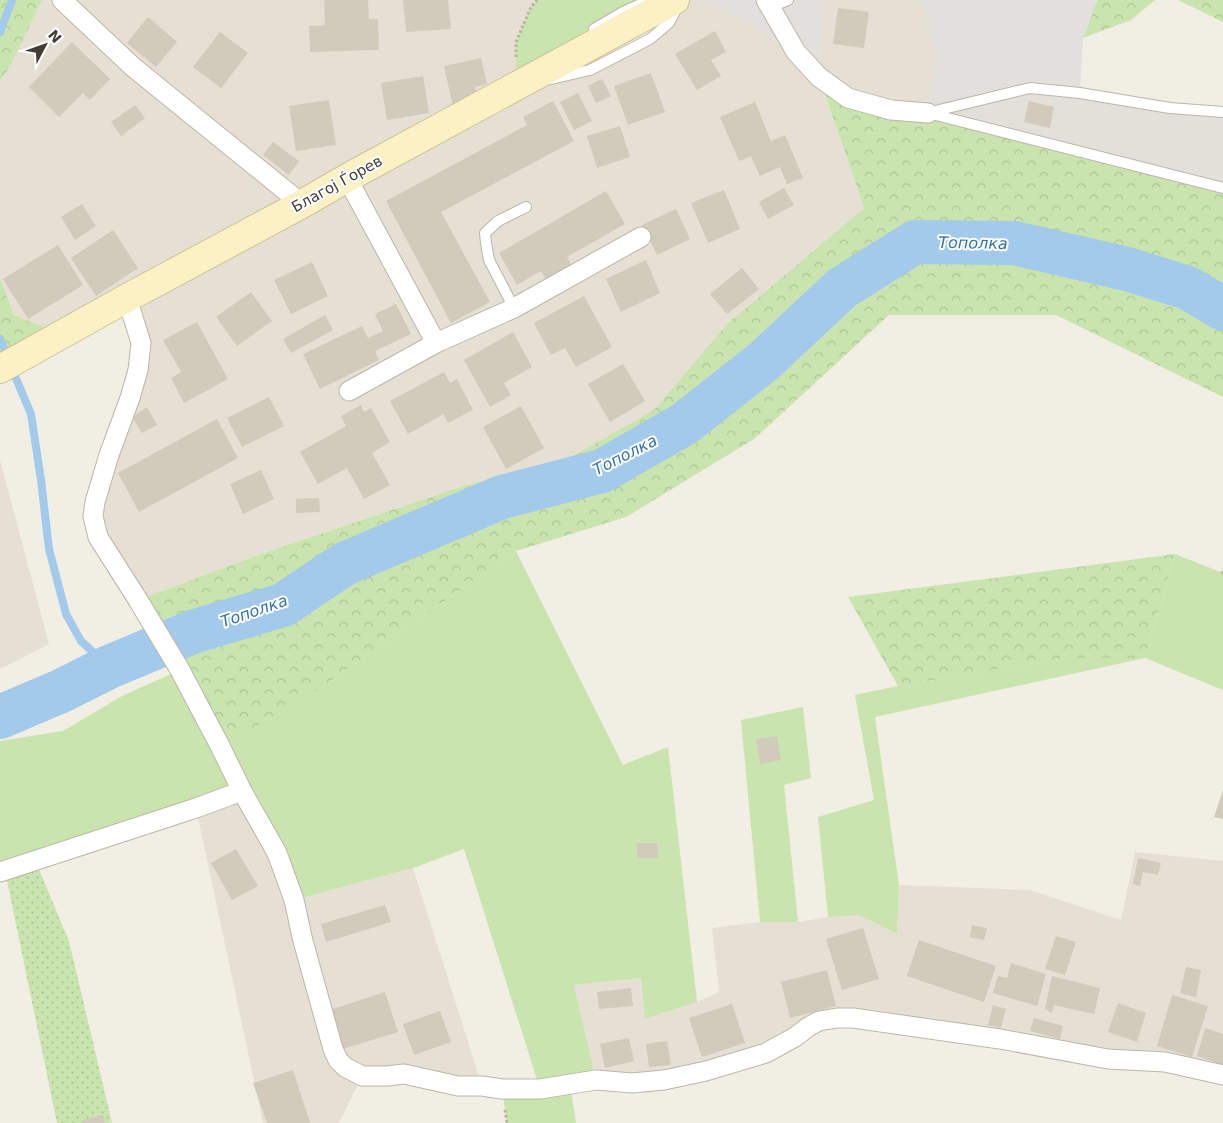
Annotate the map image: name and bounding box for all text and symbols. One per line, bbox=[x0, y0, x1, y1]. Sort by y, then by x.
north arrow bbox=[20, 20, 70, 70]
text: N bbox=[45, 27, 65, 46]
street label: Благој Ѓорев bbox=[288, 151, 386, 216]
water label: Тополка bbox=[938, 233, 1008, 253]
water label: Тополка bbox=[590, 431, 660, 479]
water label: Тополка bbox=[218, 591, 290, 631]

